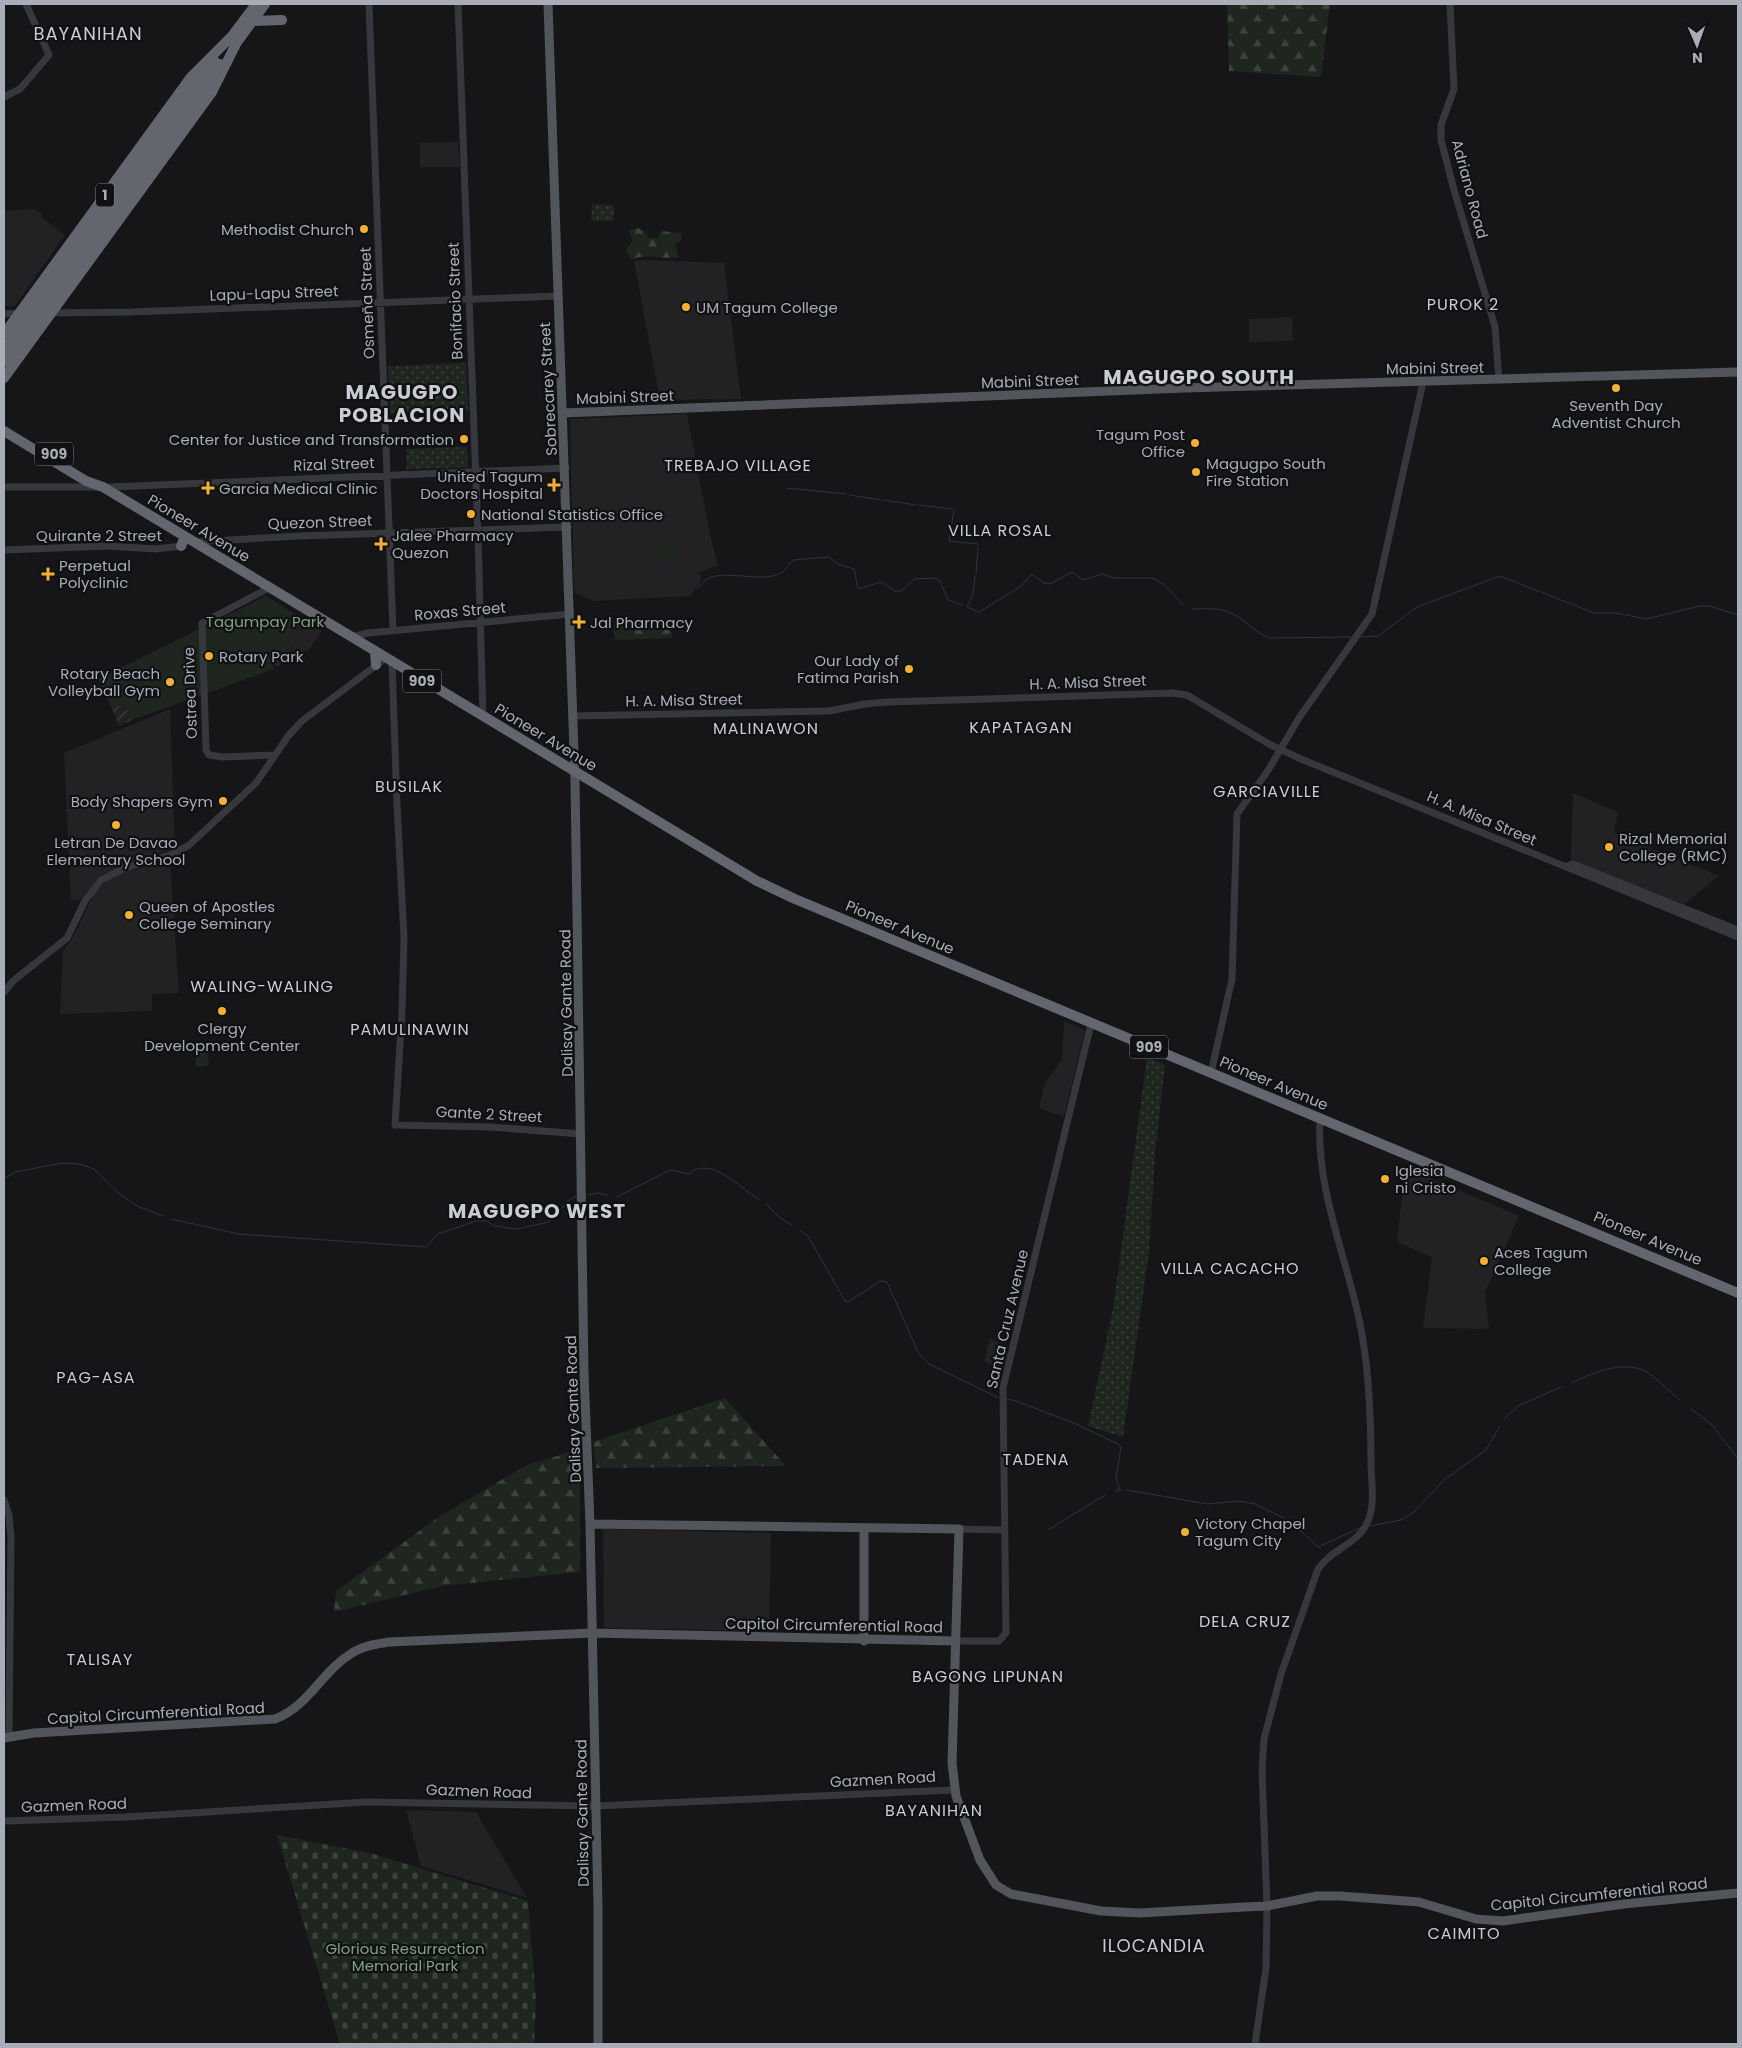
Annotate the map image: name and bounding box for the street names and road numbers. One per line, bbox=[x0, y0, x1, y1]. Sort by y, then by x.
street label: Adriano Road bbox=[1447, 137, 1493, 241]
road number: 1 bbox=[96, 184, 114, 206]
street label: Bonifacio Street bbox=[442, 242, 468, 360]
street label: Osmeña Street bbox=[355, 247, 379, 359]
street label: Lapu-Lapu Street bbox=[209, 280, 339, 306]
street label: Sobrecarey Street bbox=[534, 322, 562, 456]
street label: Mabini Street bbox=[1386, 357, 1484, 379]
street label: Mabini Street bbox=[981, 369, 1079, 393]
street label: Mabini Street bbox=[576, 385, 674, 409]
road number: 909 bbox=[35, 442, 73, 466]
street label: Rizal Street bbox=[293, 452, 375, 476]
street label: Pioneer Avenue bbox=[144, 489, 254, 567]
street label: Quezon Street bbox=[267, 510, 373, 534]
street label: Quirante 2 Street bbox=[36, 525, 162, 546]
street label: Roxas Street bbox=[413, 597, 507, 625]
street label: Ostrea Drive bbox=[178, 647, 202, 739]
road number: 909 bbox=[403, 669, 441, 692]
street label: H. A. Misa Street bbox=[1029, 669, 1147, 695]
street label: H. A. Misa Street bbox=[625, 688, 743, 712]
street label: Pioneer Avenue bbox=[491, 698, 601, 776]
street label: H. A. Misa Street bbox=[1424, 785, 1540, 851]
street label: Pioneer Avenue bbox=[842, 895, 958, 959]
street label: Dalisay Gante Road bbox=[554, 929, 578, 1077]
road number: 909 bbox=[1130, 1036, 1168, 1058]
street label: Pioneer Avenue bbox=[1216, 1051, 1332, 1115]
street label: Gante 2 Street bbox=[435, 1101, 543, 1127]
street label: Pioneer Avenue bbox=[1590, 1206, 1706, 1270]
street label: Santa Cruz Avenue bbox=[981, 1247, 1033, 1391]
street label: Dalisay Gante Road bbox=[560, 1335, 586, 1483]
street label: Capitol Circumferential Road bbox=[725, 1613, 943, 1637]
street label: Capitol Circumferential Road bbox=[47, 1697, 265, 1729]
street label: Dalisay Gante Road bbox=[570, 1739, 594, 1887]
street label: Gazmen Road bbox=[830, 1766, 936, 1792]
street label: Gazmen Road bbox=[426, 1779, 532, 1803]
street label: Gazmen Road bbox=[21, 1793, 127, 1817]
street label: Capitol Circumferential Road bbox=[1489, 1872, 1709, 1916]

